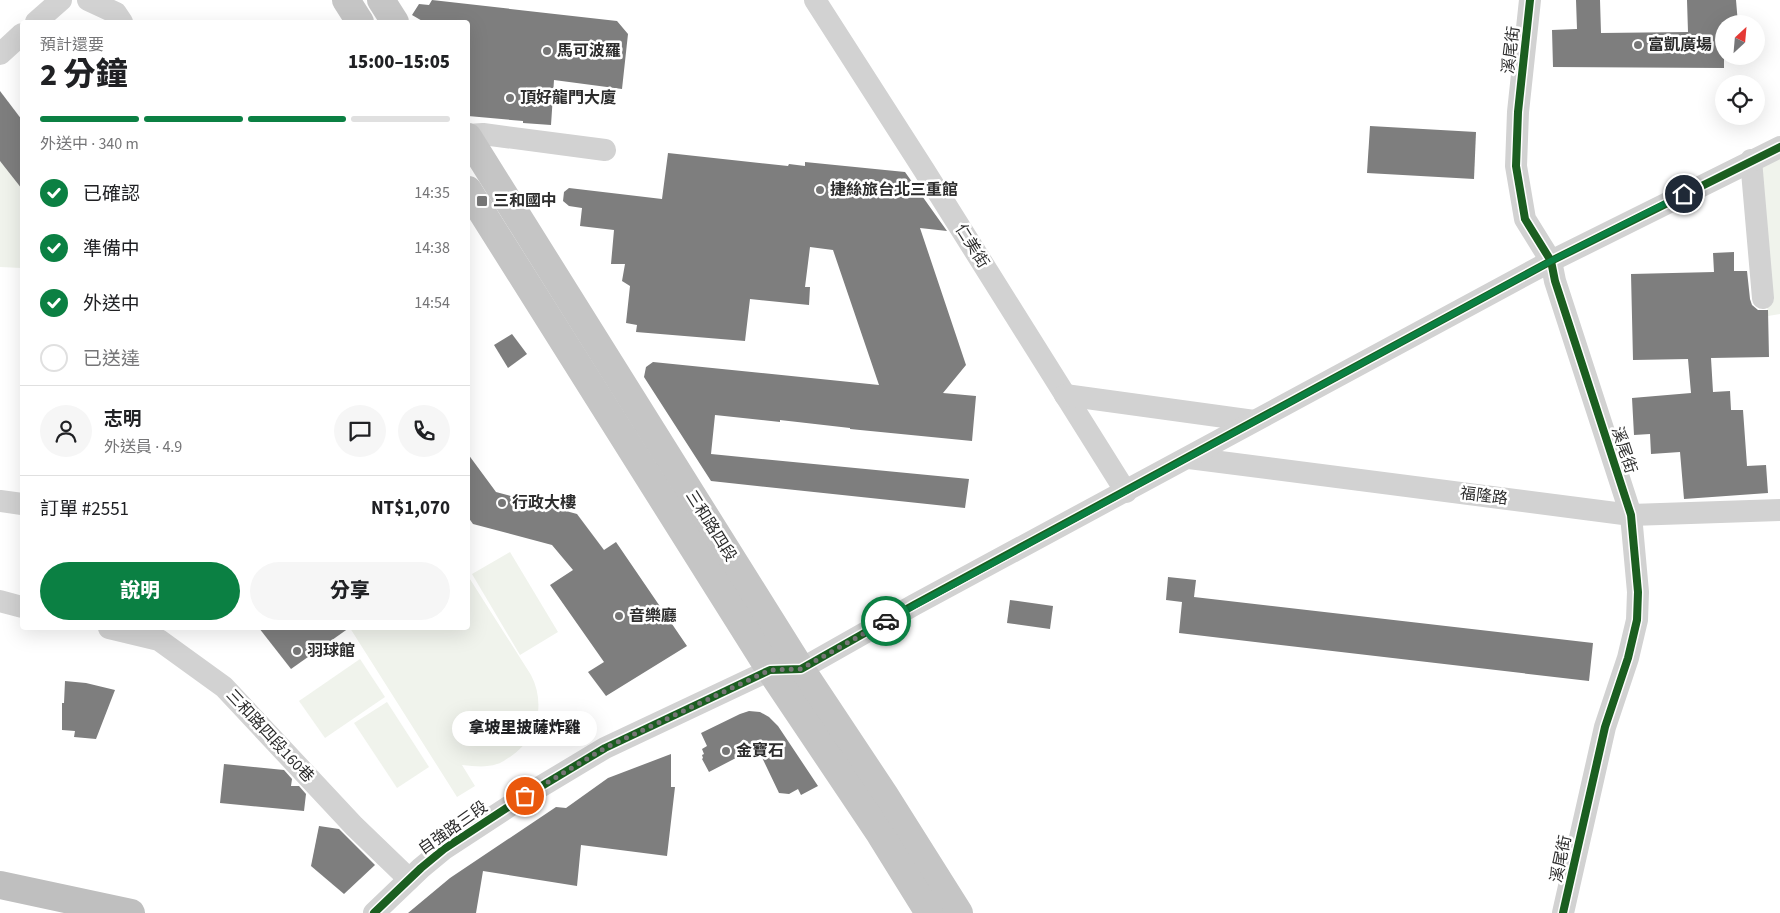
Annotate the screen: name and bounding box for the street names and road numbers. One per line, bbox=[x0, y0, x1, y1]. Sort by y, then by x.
street label: 溪尾街 bbox=[1497, 25, 1525, 75]
street label: 仁美街 bbox=[950, 220, 994, 272]
street label: 溪尾街 bbox=[1606, 424, 1642, 476]
street label: 福隆路 bbox=[1459, 482, 1509, 510]
street label: 三和路四段 bbox=[680, 486, 742, 566]
street label: 三和路四段160巷 bbox=[221, 685, 319, 787]
street label: 自強路三段 bbox=[414, 796, 492, 860]
street label: 溪尾街 bbox=[1545, 833, 1577, 885]

